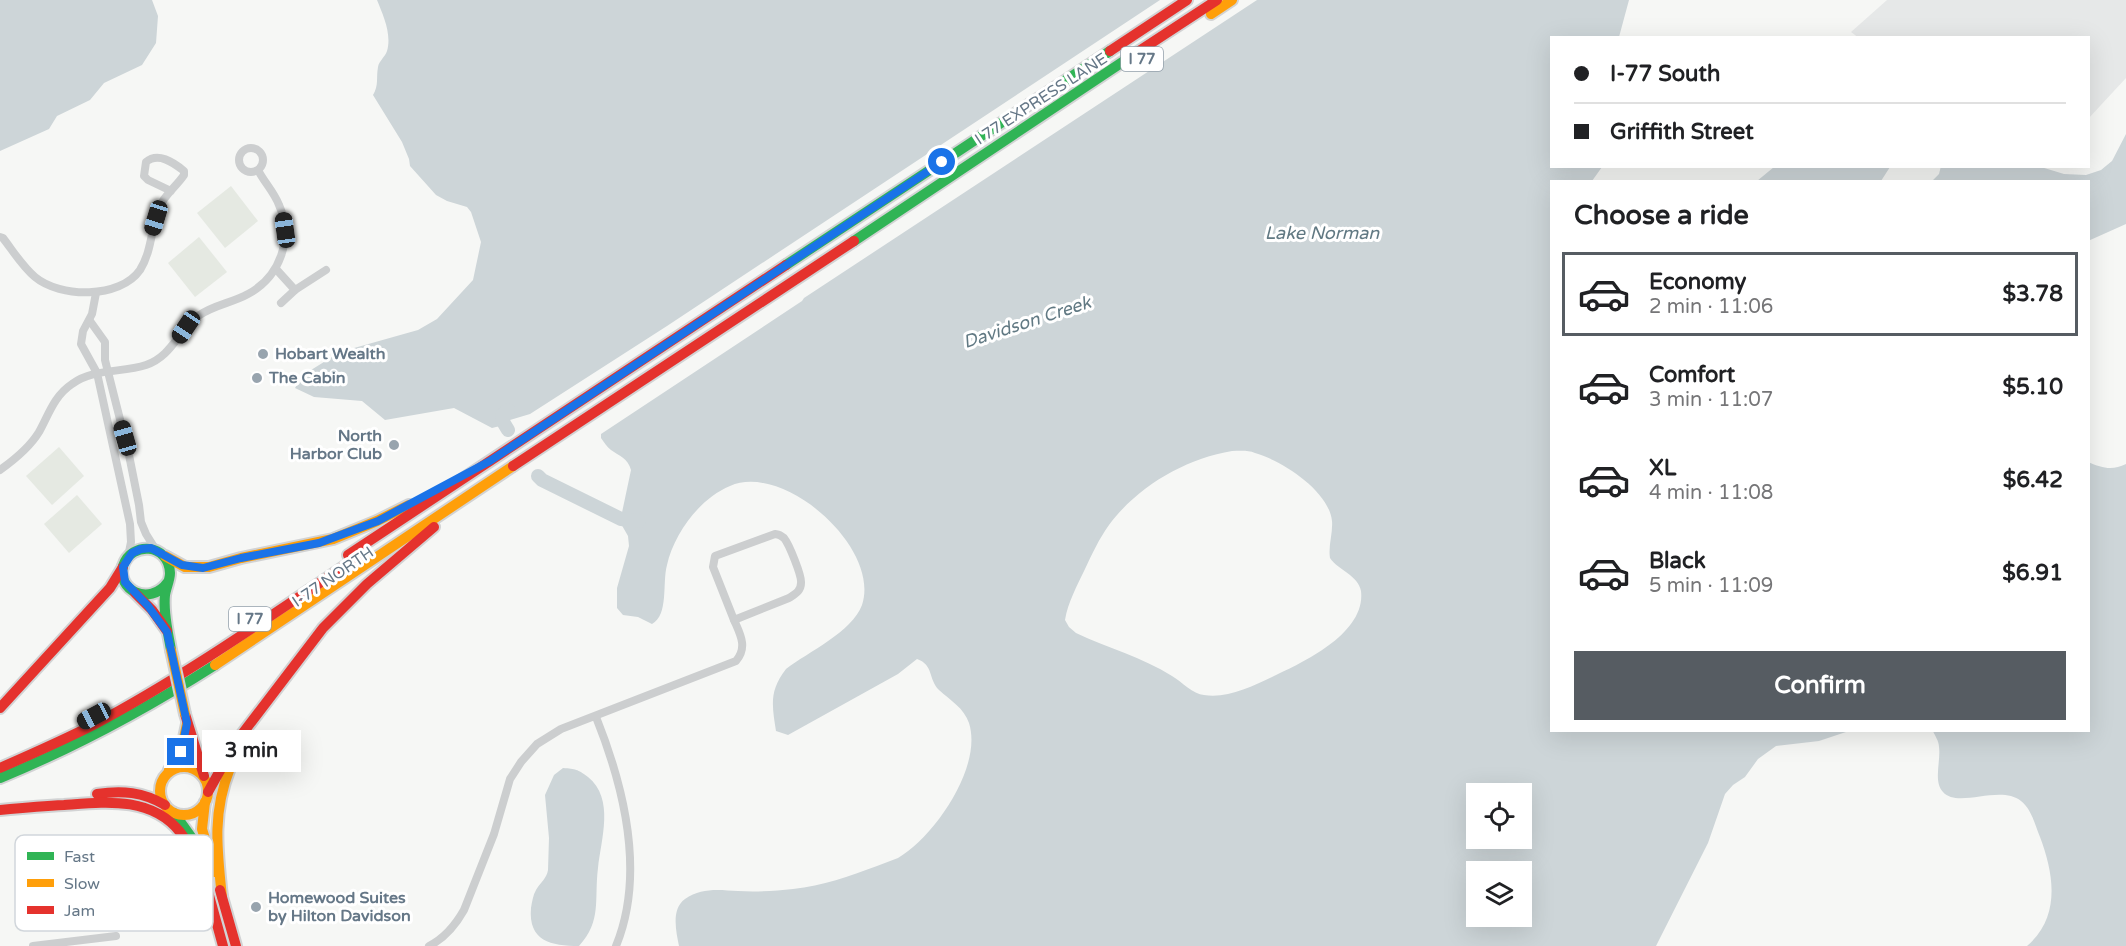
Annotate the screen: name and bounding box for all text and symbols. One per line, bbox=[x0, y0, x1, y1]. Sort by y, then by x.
road number: I 77 bbox=[1121, 47, 1163, 71]
street label: I 77 EXPRESS LANE bbox=[971, 49, 1111, 149]
text: I-77 South bbox=[1610, 61, 1720, 87]
text: Griffith Street bbox=[1610, 119, 1754, 145]
route start bbox=[928, 148, 955, 175]
car bbox=[142, 198, 170, 238]
text: Choose a ride bbox=[1574, 199, 1749, 232]
car bbox=[274, 211, 296, 249]
water label: Lake Norman bbox=[1265, 222, 1380, 244]
icon: car bbox=[1577, 267, 1631, 321]
text: Economy bbox=[1649, 269, 1746, 295]
text: $3.78 bbox=[2002, 281, 2063, 307]
water label: Davidson Creek bbox=[960, 291, 1095, 353]
text: 2 min · 11:06 bbox=[1649, 295, 1773, 319]
car bbox=[168, 307, 204, 347]
place label: Hobart Wealth bbox=[275, 344, 385, 364]
marker: Hobart Wealth bbox=[256, 347, 270, 361]
icon: car bbox=[1577, 360, 1631, 414]
text: Comfort bbox=[1649, 362, 1735, 388]
place label: The Cabin bbox=[268, 368, 346, 388]
marker: The Cabin bbox=[250, 371, 264, 385]
text: $5.10 bbox=[2002, 374, 2063, 400]
text: 3 min · 11:07 bbox=[1649, 388, 1773, 412]
car bbox=[111, 418, 139, 458]
place label: North Harbor Club bbox=[290, 426, 382, 464]
marker: North Harbor Club bbox=[387, 438, 401, 452]
icon: car bbox=[1577, 453, 1631, 507]
text: XL bbox=[1649, 455, 1676, 481]
text: $6.42 bbox=[2003, 467, 2063, 493]
text: 4 min · 11:08 bbox=[1649, 481, 1773, 505]
street label: I-77 NORTH bbox=[288, 542, 378, 612]
icon: car bbox=[1577, 546, 1631, 600]
text: Black bbox=[1649, 548, 1706, 574]
text: $6.91 bbox=[2002, 560, 2063, 586]
text: 5 min · 11:09 bbox=[1649, 574, 1773, 598]
road number: I 77 bbox=[229, 607, 271, 631]
button: Confirm bbox=[1574, 651, 2066, 720]
car bbox=[74, 700, 114, 732]
callout: 3 min bbox=[202, 731, 301, 773]
route end bbox=[167, 738, 194, 765]
text: 3 min bbox=[225, 739, 278, 763]
map controls bbox=[1466, 783, 1532, 927]
button: locate bbox=[1466, 783, 1532, 849]
legend bbox=[15, 835, 213, 931]
text: Fast bbox=[64, 847, 95, 867]
button: layers bbox=[1466, 861, 1532, 927]
text: Slow bbox=[64, 874, 100, 894]
place label: Homewood Suites by Hilton Davidson bbox=[268, 888, 411, 926]
marker: Homewood Suites by Hilton Davidson bbox=[249, 900, 263, 914]
text: Jam bbox=[64, 901, 95, 921]

